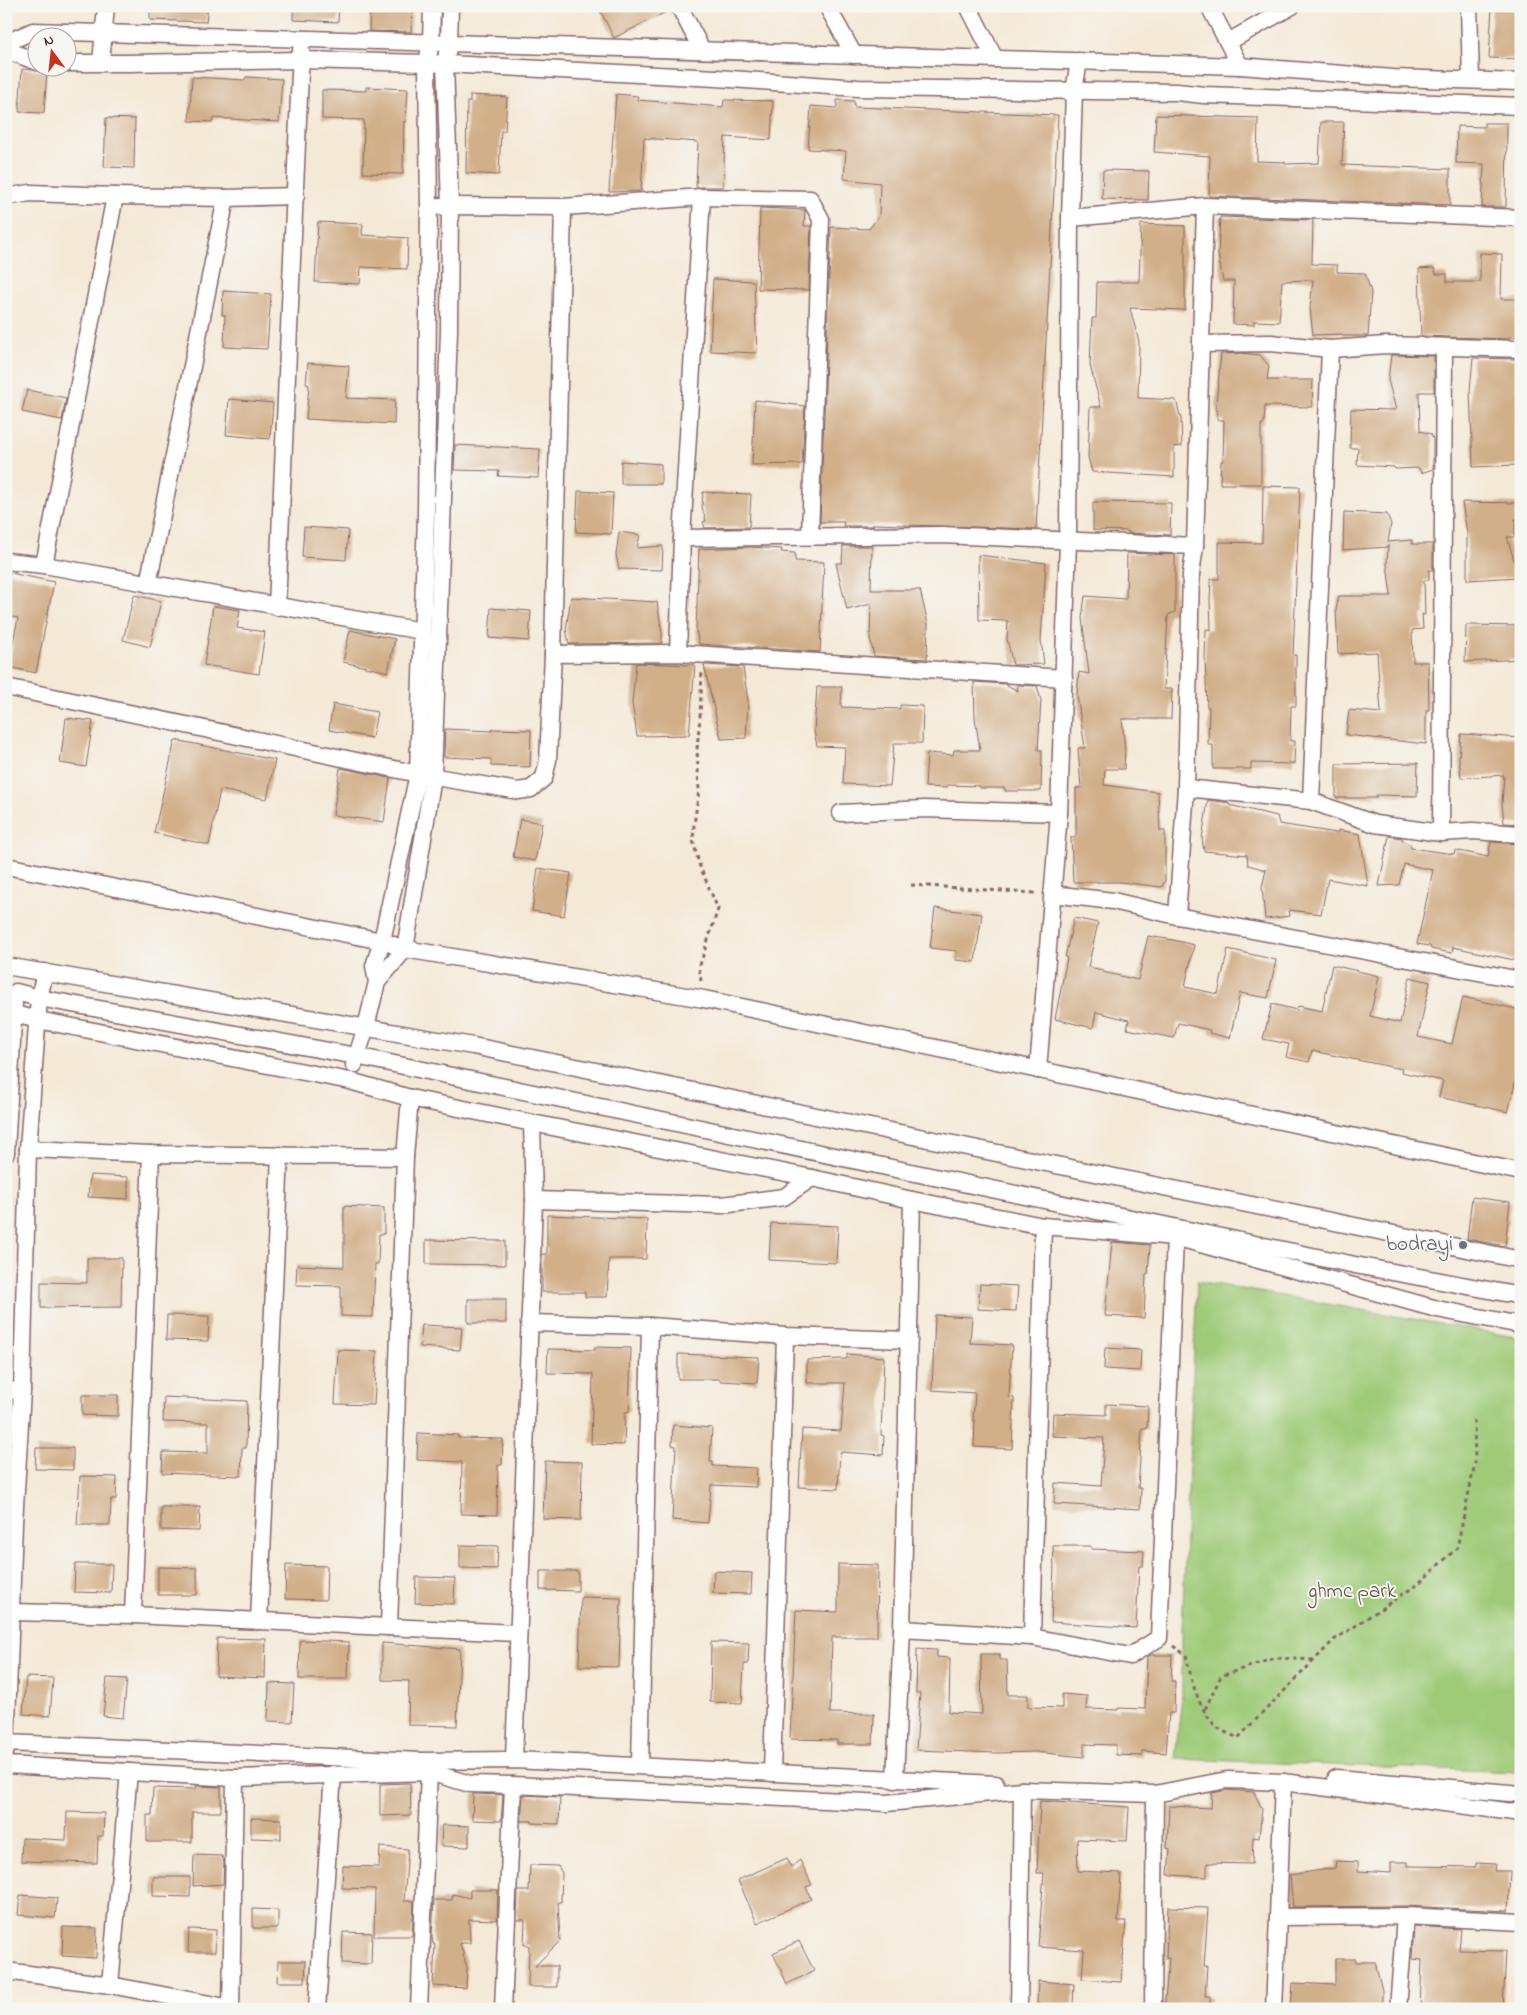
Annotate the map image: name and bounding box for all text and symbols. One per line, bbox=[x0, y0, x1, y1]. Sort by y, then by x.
north arrow bbox=[28, 28, 78, 78]
text: N bbox=[42, 30, 56, 52]
place label: bodrayi bbox=[1386, 1230, 1453, 1262]
marker: bodrayi bbox=[1457, 1239, 1469, 1251]
park label: ghmc park bbox=[1307, 1577, 1397, 1609]

